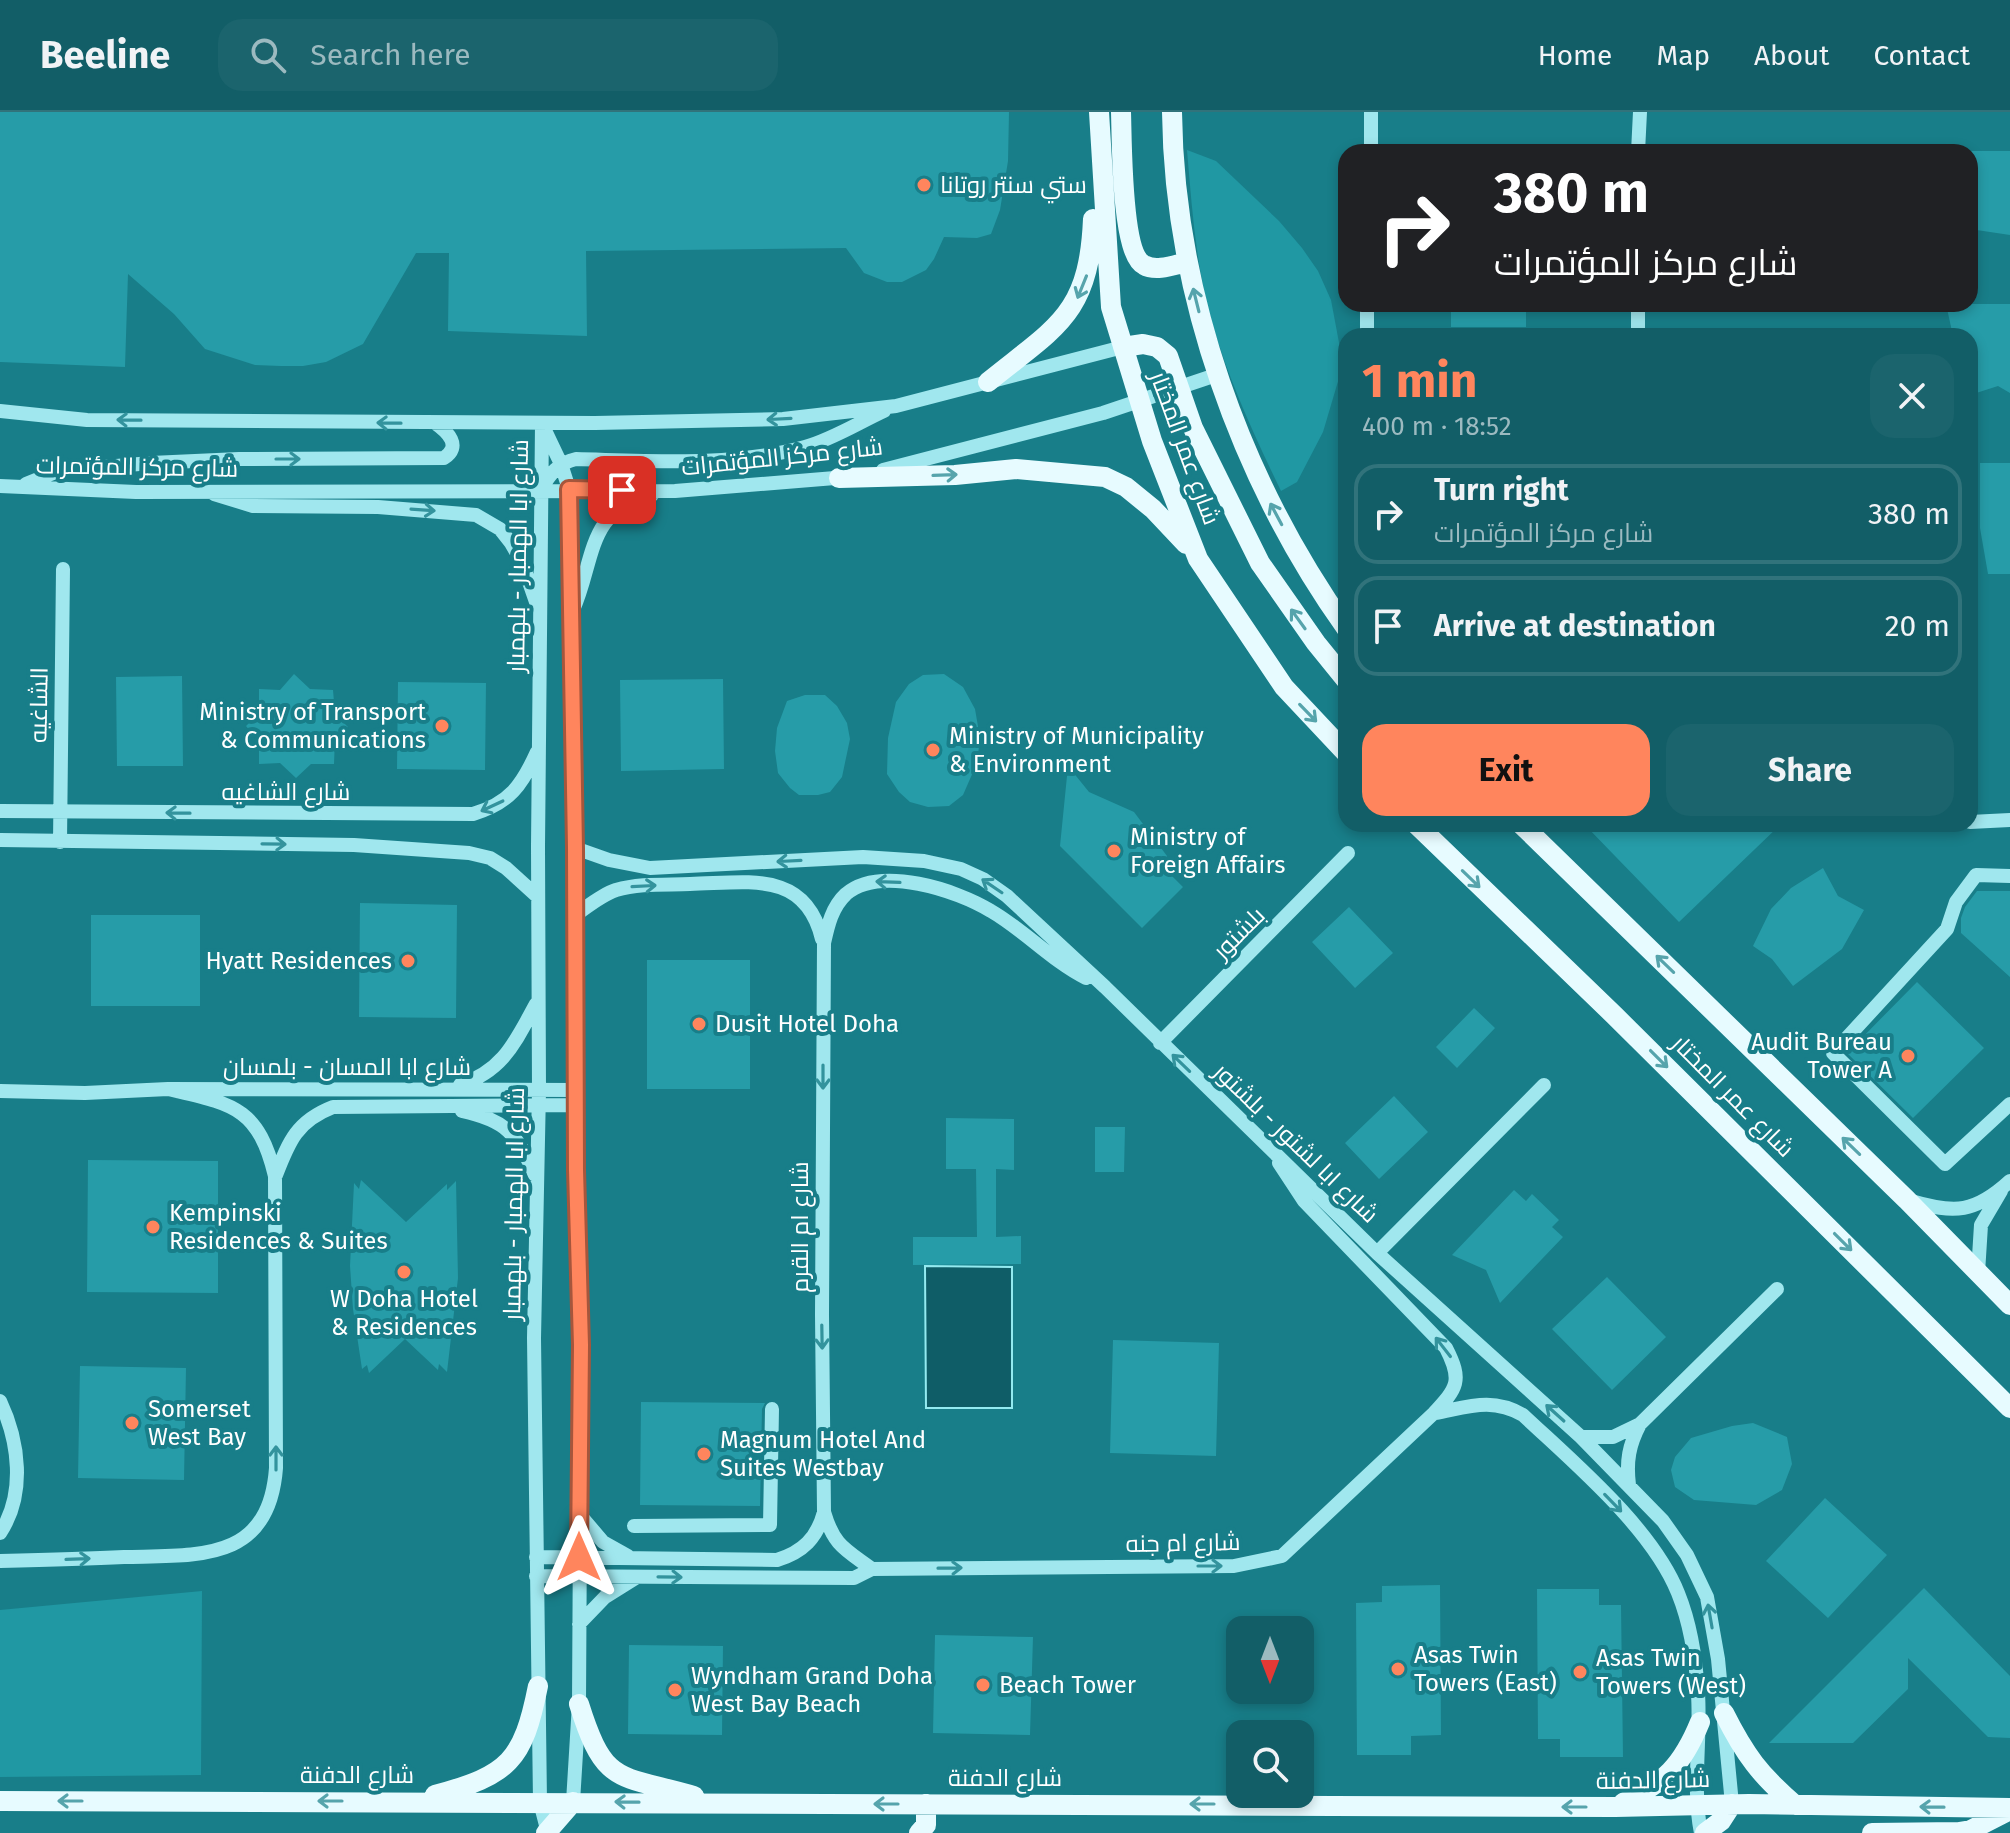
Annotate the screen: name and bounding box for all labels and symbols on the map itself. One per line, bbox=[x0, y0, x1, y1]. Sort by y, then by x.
place label: ستي سنتر روتانا bbox=[940, 171, 1087, 204]
marker: ستي سنتر روتانا bbox=[915, 176, 933, 194]
one-way arrow bbox=[1074, 274, 1088, 299]
one-way arrow bbox=[1188, 287, 1203, 313]
street label: شارع عمر المختار bbox=[1142, 366, 1226, 529]
one-way arrow bbox=[116, 412, 143, 428]
one-way arrow bbox=[766, 412, 793, 427]
one-way arrow bbox=[376, 415, 403, 431]
street label: شارع مركز المؤتمرات bbox=[680, 432, 884, 483]
street label: شارع ابا الهمبار - بلهمبار bbox=[502, 439, 536, 675]
street label: شارع مركز المؤتمرات bbox=[36, 451, 238, 485]
one-way arrow bbox=[274, 451, 301, 467]
pin bbox=[588, 456, 656, 524]
one-way arrow bbox=[931, 467, 958, 482]
one-way arrow bbox=[409, 503, 436, 518]
one-way arrow bbox=[1267, 503, 1283, 526]
one-way arrow bbox=[1290, 608, 1306, 630]
street label: الشاغيه bbox=[24, 667, 54, 743]
place label: Ministry of Transport & Communications bbox=[199, 698, 426, 754]
one-way arrow bbox=[1298, 703, 1317, 722]
marker: Ministry of Transport & Communications bbox=[433, 717, 451, 735]
place label: Ministry of Municipality & Environment bbox=[949, 722, 1204, 778]
marker: Ministry of Municipality & Environment bbox=[924, 741, 942, 759]
street label: شارع الشاغيه bbox=[222, 778, 350, 808]
one-way arrow bbox=[481, 799, 505, 814]
one-way arrow bbox=[165, 805, 192, 821]
place label: Ministry of Foreign Affairs bbox=[1130, 823, 1286, 879]
one-way arrow bbox=[260, 836, 287, 852]
marker: Ministry of Foreign Affairs bbox=[1105, 842, 1123, 860]
one-way arrow bbox=[776, 854, 803, 869]
one-way arrow bbox=[1461, 869, 1481, 888]
one-way arrow bbox=[875, 875, 902, 890]
one-way arrow bbox=[981, 877, 1004, 893]
one-way arrow bbox=[630, 878, 657, 893]
street label: بلشتور bbox=[1206, 901, 1271, 966]
place label: Hyatt Residences bbox=[206, 947, 392, 975]
marker: Hyatt Residences bbox=[399, 952, 417, 970]
one-way arrow bbox=[1656, 955, 1675, 974]
place label: Dusit Hotel Doha bbox=[715, 1010, 899, 1038]
marker: Dusit Hotel Doha bbox=[690, 1015, 708, 1033]
street label: شارع عمر المختار bbox=[1663, 1028, 1800, 1164]
place label: Audit Bureau Tower A bbox=[1751, 1028, 1892, 1084]
marker: Audit Bureau Tower A bbox=[1899, 1047, 1917, 1065]
one-way arrow bbox=[1649, 1050, 1669, 1069]
street label: شارع ابا المسان - بلمسان bbox=[223, 1053, 471, 1083]
one-way arrow bbox=[1171, 1054, 1191, 1073]
street label: شارع ابا لشتور - بلشتور bbox=[1205, 1056, 1384, 1230]
one-way arrow bbox=[815, 1063, 831, 1090]
street label: شارع ابا الهمبار - بلهمبار bbox=[498, 1087, 532, 1323]
one-way arrow bbox=[1841, 1136, 1861, 1155]
street label: شارع ام القرم bbox=[786, 1161, 816, 1293]
place label: Kempinski Residences & Suites bbox=[169, 1199, 388, 1255]
marker: Kempinski Residences & Suites bbox=[144, 1218, 162, 1236]
one-way arrow bbox=[1833, 1233, 1853, 1252]
marker: W Doha Hotel & Residences bbox=[395, 1263, 413, 1281]
place label: W Doha Hotel & Residences bbox=[330, 1285, 478, 1341]
one-way arrow bbox=[814, 1323, 830, 1350]
one-way arrow bbox=[1435, 1337, 1452, 1358]
place label: Somerset West Bay bbox=[148, 1395, 251, 1451]
one-way arrow bbox=[1545, 1405, 1565, 1423]
marker: Somerset West Bay bbox=[123, 1414, 141, 1432]
place label: Magnum Hotel And Suites Westbay bbox=[720, 1426, 926, 1482]
one-way arrow bbox=[268, 1445, 284, 1472]
marker: Magnum Hotel And Suites Westbay bbox=[695, 1445, 713, 1463]
one-way arrow bbox=[1603, 1493, 1622, 1513]
position arrow bbox=[537, 1515, 621, 1599]
street label: شارع ام جنه bbox=[1125, 1528, 1241, 1560]
one-way arrow bbox=[64, 1551, 91, 1566]
one-way arrow bbox=[1196, 1558, 1223, 1574]
one-way arrow bbox=[936, 1560, 963, 1576]
one-way arrow bbox=[656, 1569, 683, 1585]
one-way arrow bbox=[1702, 1604, 1717, 1629]
north arrow bbox=[1226, 1616, 1314, 1704]
place label: Asas Twin Towers (East) bbox=[1414, 1641, 1557, 1697]
place label: Asas Twin Towers (West) bbox=[1596, 1644, 1746, 1700]
marker: Asas Twin Towers (East) bbox=[1389, 1660, 1407, 1678]
place label: Wyndham Grand Doha West Bay Beach bbox=[691, 1662, 933, 1718]
marker: Asas Twin Towers (West) bbox=[1571, 1663, 1589, 1681]
place label: Beach Tower bbox=[999, 1671, 1137, 1699]
marker: Beach Tower bbox=[974, 1676, 992, 1694]
marker: Wyndham Grand Doha West Bay Beach bbox=[666, 1681, 684, 1699]
street label: شارع الدفنة bbox=[300, 1761, 414, 1791]
street label: شارع الدفنة bbox=[948, 1764, 1062, 1794]
street label: شارع الدفنة bbox=[1596, 1765, 1710, 1797]
one-way arrow bbox=[57, 1793, 84, 1809]
one-way arrow bbox=[317, 1793, 344, 1809]
one-way arrow bbox=[614, 1794, 641, 1810]
one-way arrow bbox=[873, 1796, 900, 1812]
one-way arrow bbox=[1189, 1796, 1216, 1812]
one-way arrow bbox=[1561, 1799, 1588, 1815]
one-way arrow bbox=[1919, 1799, 1946, 1815]

